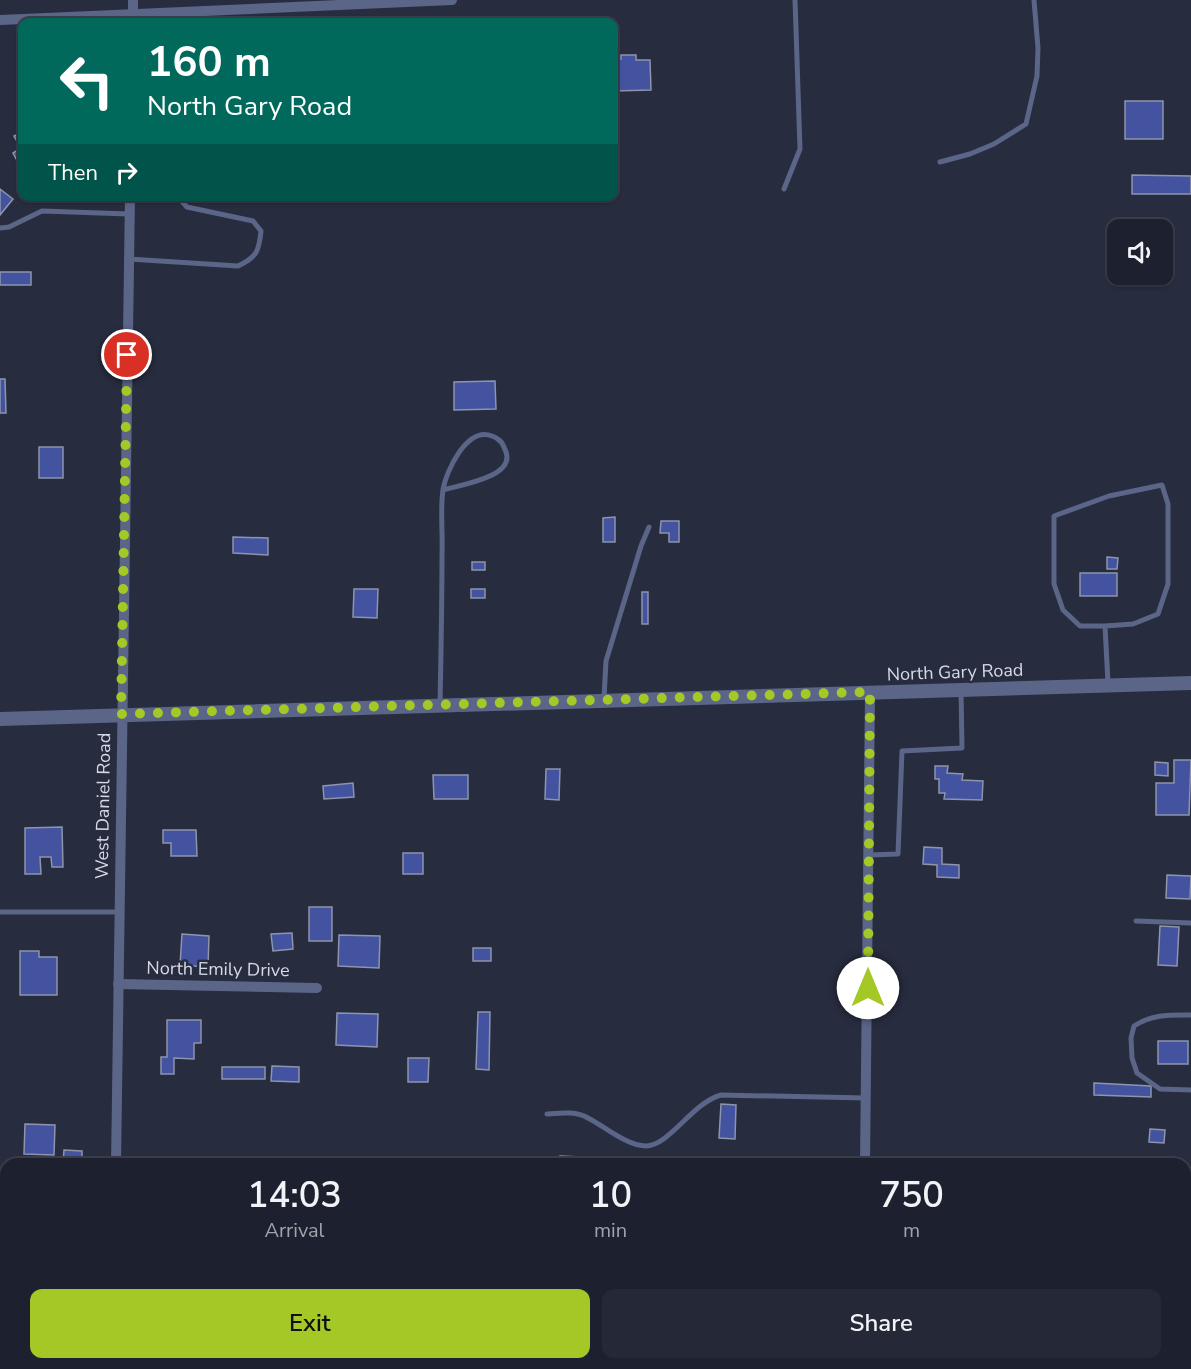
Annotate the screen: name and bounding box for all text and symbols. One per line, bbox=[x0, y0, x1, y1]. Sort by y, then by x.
text: 160 m bbox=[147, 34, 271, 91]
icon: left bbox=[48, 42, 126, 120]
text: North Gary Road bbox=[147, 88, 352, 125]
icon: right bbox=[110, 156, 143, 189]
text: Then bbox=[48, 158, 98, 188]
map controls bbox=[1107, 219, 1173, 285]
button: sound bbox=[1107, 219, 1173, 285]
pin bbox=[101, 329, 152, 380]
icon: arrive bbox=[110, 338, 143, 371]
street label: North Gary Road bbox=[886, 658, 1024, 686]
street label: West Daniel Road bbox=[90, 733, 116, 879]
street label: North Emily Drive bbox=[146, 956, 290, 982]
position arrow bbox=[836, 956, 900, 1020]
text: 14:03 bbox=[247, 1171, 342, 1220]
text: 10 bbox=[589, 1171, 632, 1220]
text: 750 bbox=[879, 1171, 944, 1220]
text: Arrival bbox=[264, 1217, 325, 1244]
text: min bbox=[594, 1217, 627, 1244]
text: m bbox=[903, 1217, 920, 1244]
button: Exit bbox=[30, 1289, 590, 1358]
button: Share bbox=[602, 1289, 1161, 1358]

